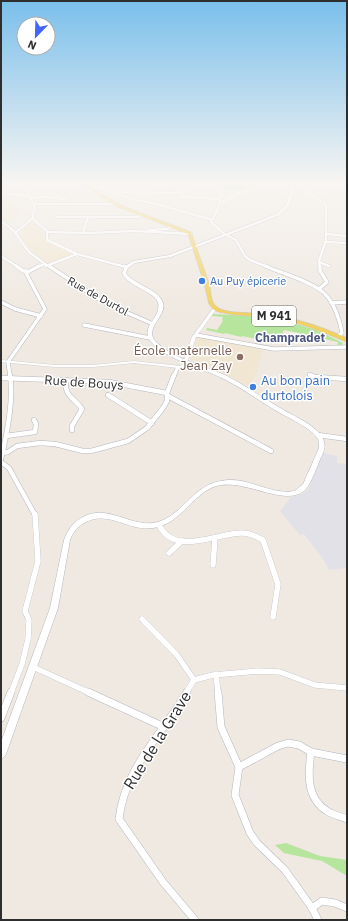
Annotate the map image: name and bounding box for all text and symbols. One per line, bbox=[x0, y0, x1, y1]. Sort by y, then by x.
north arrow bbox=[16, 16, 56, 56]
text: N bbox=[26, 37, 38, 53]
street label: Rue de Durtol bbox=[65, 273, 131, 319]
place label: Au Puy épicerie bbox=[210, 274, 286, 288]
marker: Au Puy épicerie bbox=[197, 276, 207, 286]
road number: M 941 bbox=[252, 306, 296, 326]
district label: Champradet bbox=[255, 330, 325, 345]
place label: École maternelle Jean Zay bbox=[134, 342, 232, 374]
marker: École maternelle Jean Zay bbox=[235, 352, 245, 362]
street label: Rue de Bouys bbox=[44, 371, 124, 394]
place label: Au bon pain durtolois bbox=[261, 372, 330, 404]
marker: Au bon pain durtolois bbox=[248, 382, 258, 392]
street label: Rue de la Grave bbox=[119, 687, 195, 793]

